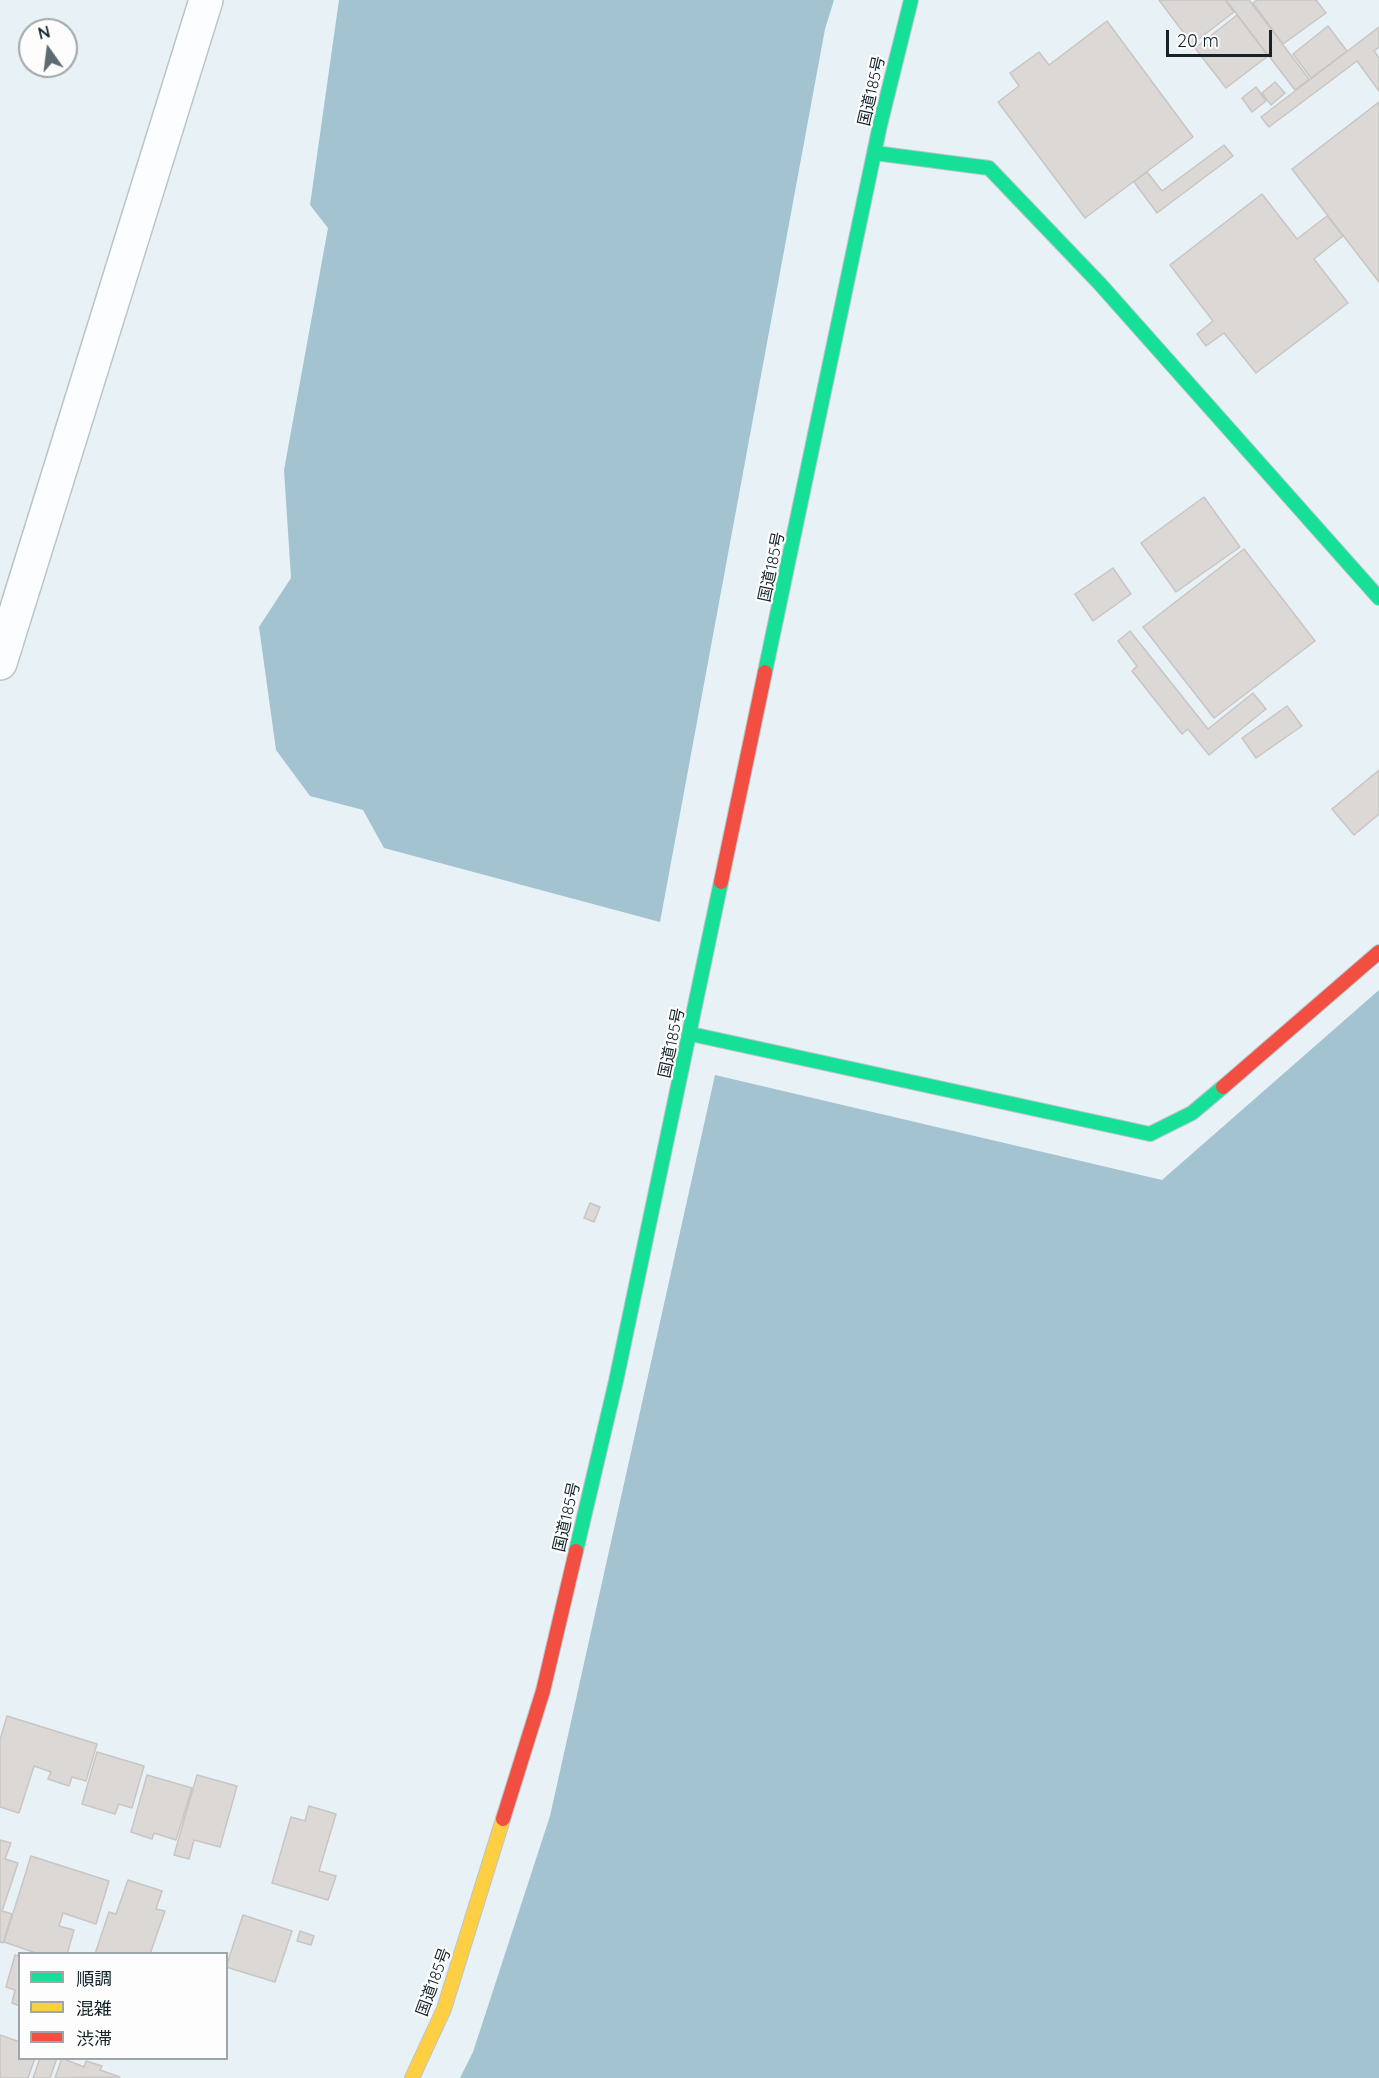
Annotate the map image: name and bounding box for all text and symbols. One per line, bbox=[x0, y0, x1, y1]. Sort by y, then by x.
north arrow bbox=[18, 18, 78, 78]
scale bar bbox=[1169, 18, 1276, 56]
text: N bbox=[36, 21, 52, 44]
text: 20 m bbox=[1177, 29, 1219, 52]
street label: 国道185号 bbox=[855, 54, 889, 128]
street label: 国道185号 bbox=[755, 530, 789, 604]
street label: 国道185号 bbox=[655, 1006, 689, 1080]
street label: 国道185号 bbox=[550, 1480, 584, 1554]
street label: 国道185号 bbox=[413, 1945, 455, 2019]
legend bbox=[18, 1952, 228, 2060]
text: 順調 bbox=[76, 1967, 112, 1990]
text: 混雑 bbox=[76, 1997, 112, 2020]
text: 渋滞 bbox=[76, 2027, 112, 2050]

